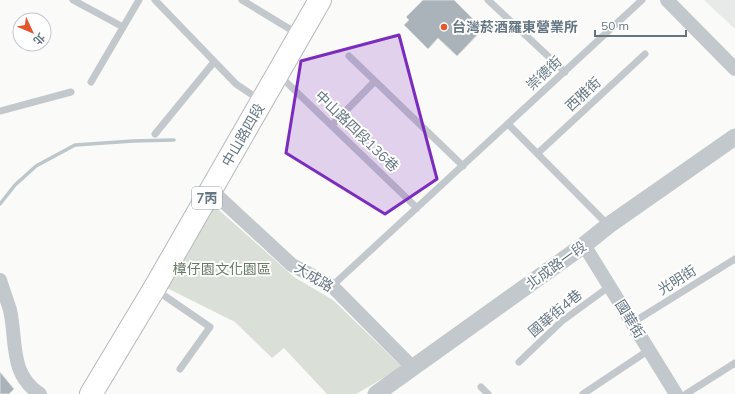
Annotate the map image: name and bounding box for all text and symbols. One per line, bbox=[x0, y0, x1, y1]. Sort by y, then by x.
north arrow bbox=[12, 12, 52, 52]
scale bar bbox=[595, 12, 686, 38]
place label: 台灣菸酒羅東營業所 bbox=[452, 18, 578, 36]
text: 50 m bbox=[601, 18, 629, 33]
marker: 台灣菸酒羅東營業所 bbox=[439, 22, 449, 32]
text: 北 bbox=[30, 30, 48, 48]
street label: 崇德街 bbox=[523, 52, 565, 94]
street label: 西雅街 bbox=[562, 73, 604, 115]
street label: 中山路四段136巷 bbox=[311, 87, 403, 175]
street label: 中山路四段 bbox=[218, 100, 268, 170]
road number: 7丙 bbox=[192, 187, 222, 209]
street label: 北成路一段 bbox=[522, 237, 590, 293]
street label: 大成路 bbox=[291, 258, 337, 296]
park label: 樟仔園文化園區 bbox=[173, 260, 271, 278]
street label: 光明街 bbox=[654, 261, 700, 299]
street label: 國華街4巷 bbox=[525, 285, 585, 341]
street label: 國華街 bbox=[611, 296, 649, 342]

